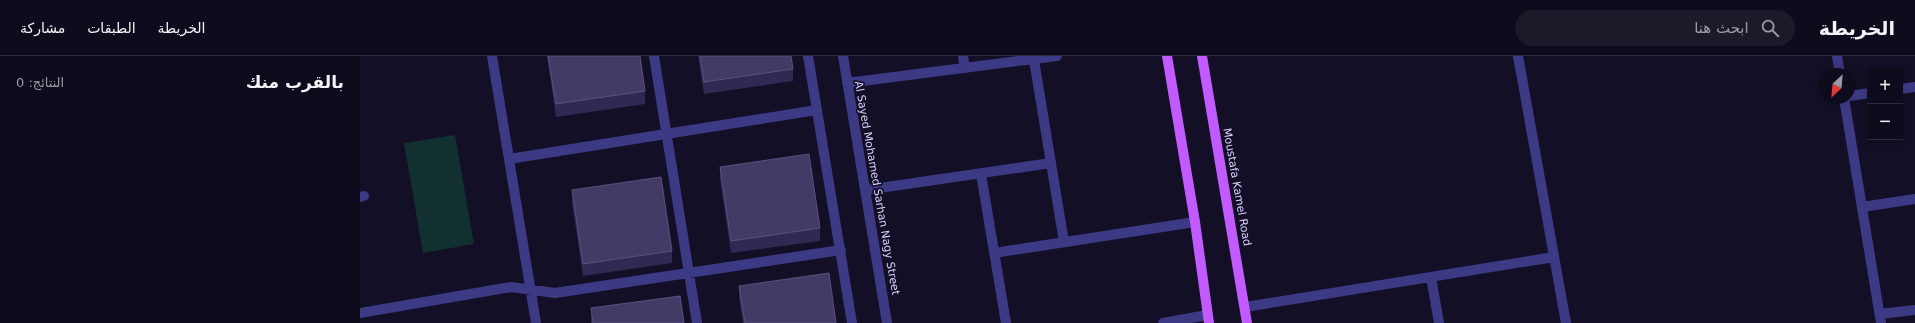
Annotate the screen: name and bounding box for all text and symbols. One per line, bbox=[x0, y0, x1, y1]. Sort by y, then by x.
search box bbox=[1515, 10, 1795, 46]
icon: search bbox=[1759, 17, 1781, 39]
text: الخريطة bbox=[1819, 17, 1895, 39]
text: ابحث هنا bbox=[1694, 19, 1749, 37]
text: مشاركة bbox=[20, 20, 65, 36]
text: الطبقات bbox=[87, 20, 136, 36]
text: الخريطة bbox=[158, 20, 205, 36]
north arrow bbox=[1819, 68, 1855, 104]
map controls bbox=[1867, 68, 1903, 140]
button: + bbox=[1867, 68, 1903, 104]
text: بالقرب منك bbox=[246, 72, 344, 92]
text: النتائج: 0 bbox=[16, 75, 64, 90]
street label: Al Sayed Mohamed Sarhan Nagy Street bbox=[852, 80, 902, 297]
button: − bbox=[1867, 104, 1903, 140]
street label: Moustafa Kamel Road bbox=[1220, 127, 1254, 247]

